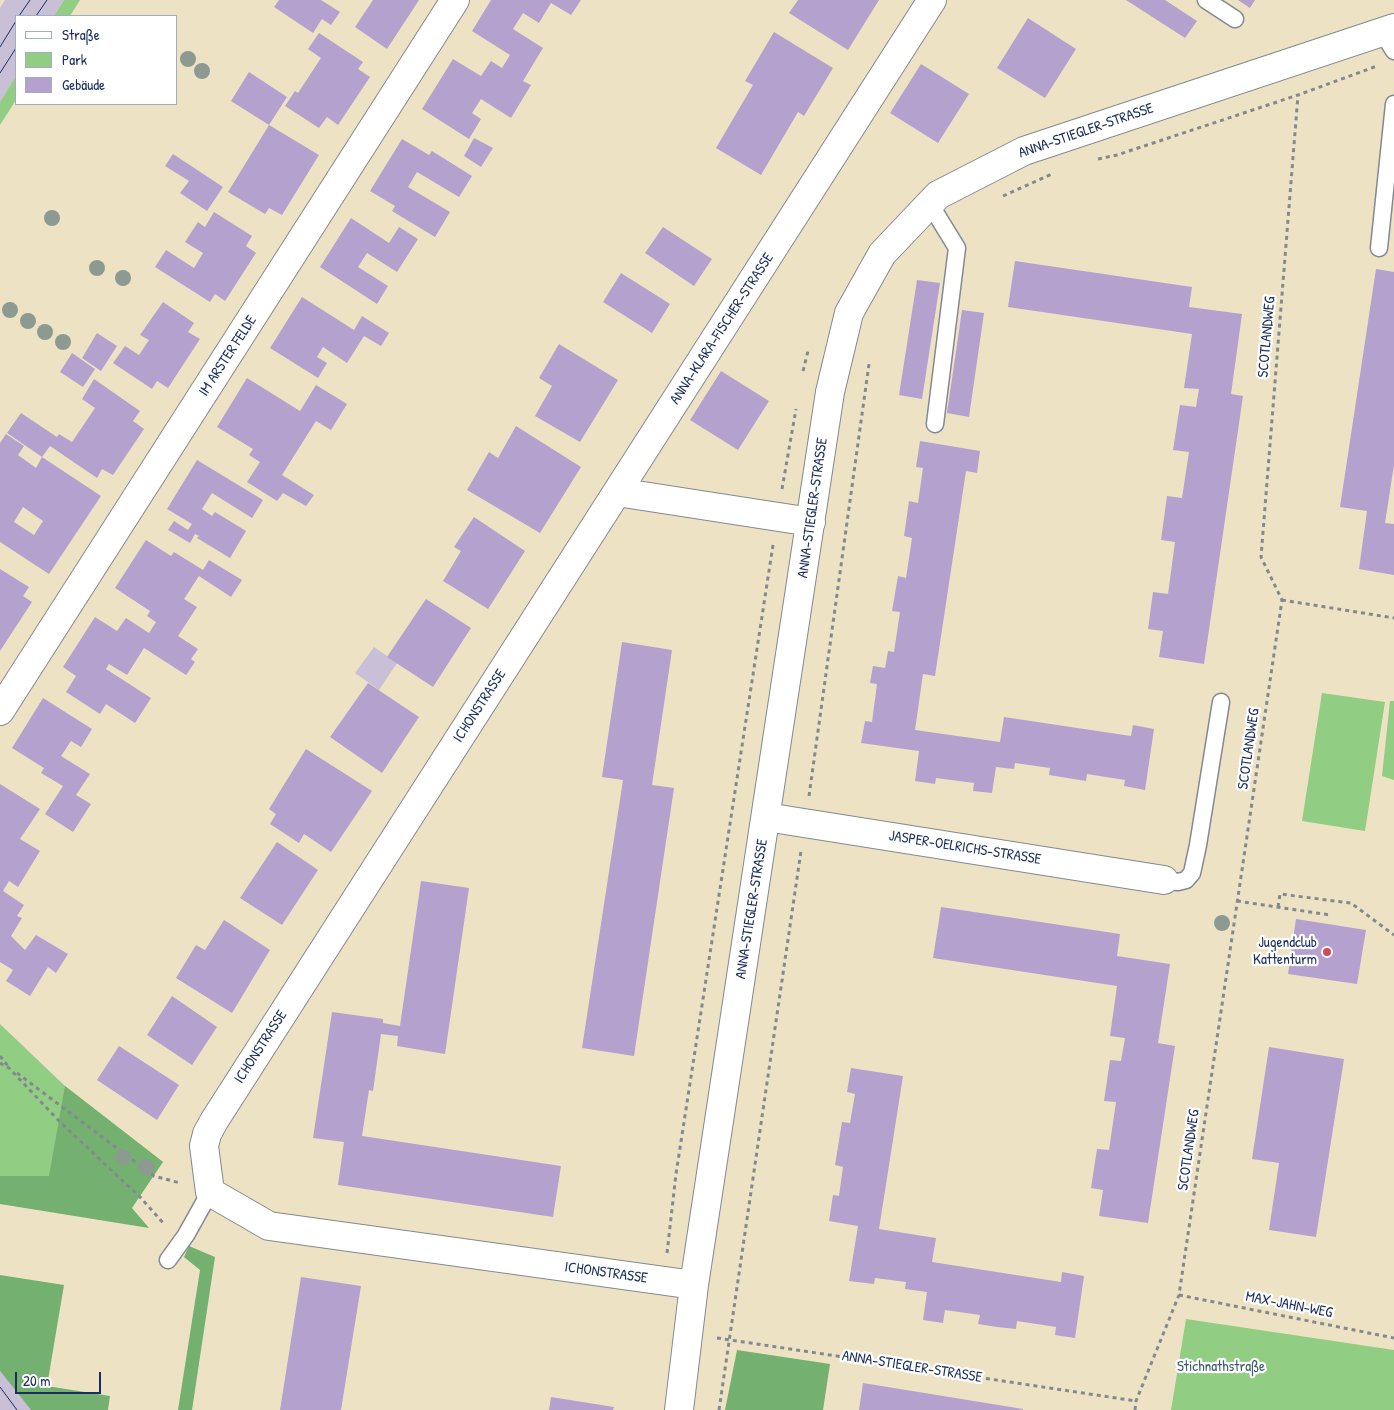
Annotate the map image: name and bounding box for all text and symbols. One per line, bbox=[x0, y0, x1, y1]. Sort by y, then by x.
legend bbox=[15, 15, 178, 105]
text: Straße bbox=[62, 24, 100, 45]
text: Park bbox=[62, 49, 87, 70]
text: Gebäude bbox=[62, 74, 105, 95]
street label: ANNA-STIEGLER-STRASSE bbox=[1016, 99, 1156, 163]
street label: ANNA-KLARA-FISCHER-STRASSE bbox=[666, 250, 778, 408]
street label: SCOTLANDWEG bbox=[1254, 296, 1280, 378]
street label: IM ARSTER FELDE bbox=[195, 312, 261, 400]
street label: ANNA-STIEGLER-STRASSE bbox=[794, 437, 832, 579]
street label: ICHONSTRASSE bbox=[450, 666, 510, 746]
street label: SCOTLANDWEG bbox=[1234, 707, 1264, 791]
street label: JASPER-OELRICHS-STRASSE bbox=[888, 827, 1042, 869]
street label: ANNA-STIEGLER-STRASSE bbox=[732, 838, 772, 980]
place label: Jugendclub Kattenturm bbox=[1253, 934, 1317, 969]
marker: Jugendclub Kattenturm bbox=[1321, 946, 1333, 958]
street label: ICHONSTRASSE bbox=[231, 1007, 291, 1087]
street label: SCOTLANDWEG bbox=[1174, 1108, 1204, 1192]
street label: ICHONSTRASSE bbox=[563, 1258, 649, 1288]
street label: MAX-JAHN-WEG bbox=[1244, 1288, 1334, 1322]
street label: ANNA-STIEGLER-STRASSE bbox=[841, 1347, 983, 1387]
park label: Stichnathstraße bbox=[1177, 1358, 1265, 1376]
scale bar bbox=[18, 1362, 104, 1394]
text: 20 m bbox=[23, 1370, 50, 1391]

